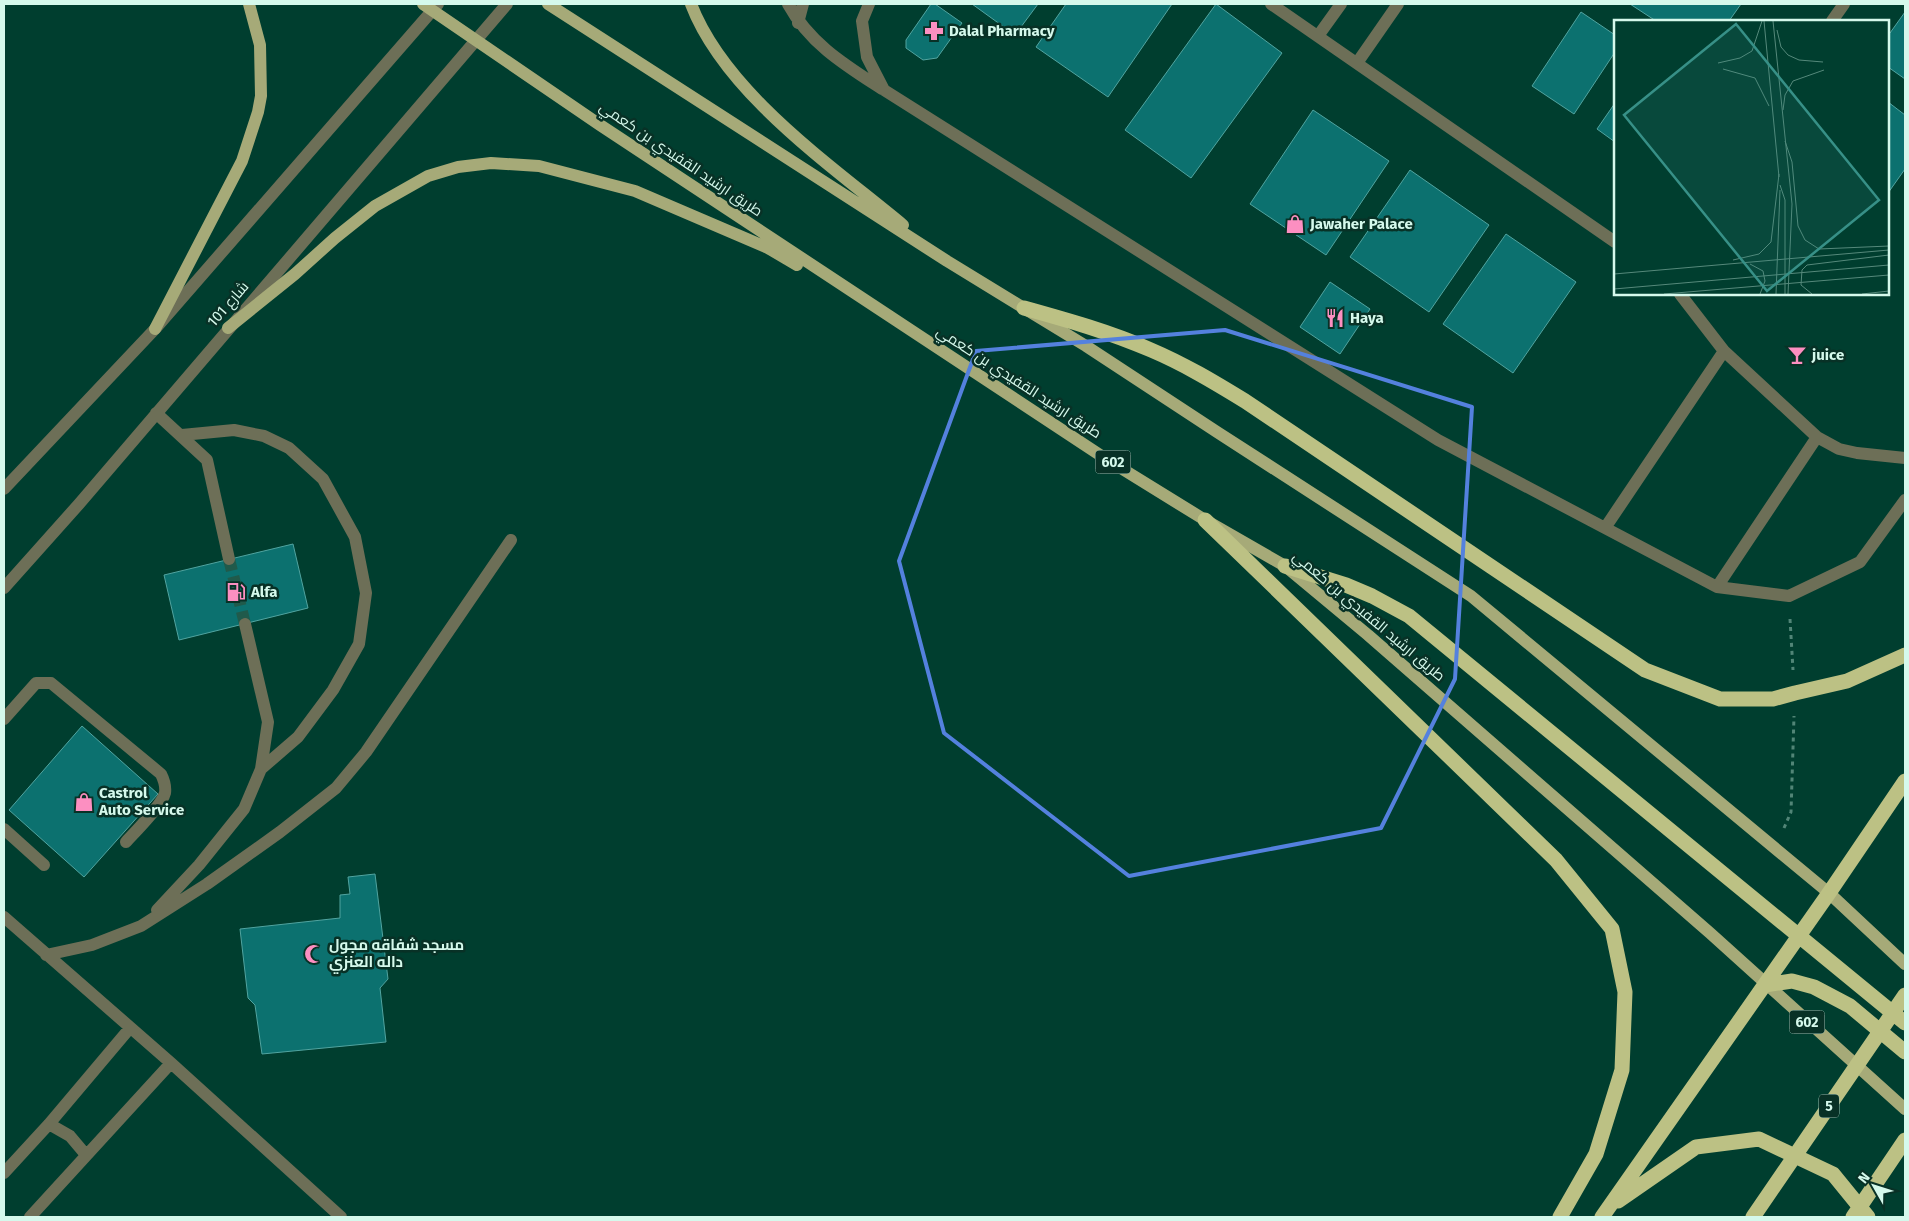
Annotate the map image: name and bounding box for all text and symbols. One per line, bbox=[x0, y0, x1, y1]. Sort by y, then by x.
pharmacy icon: Dalal Pharmacy bbox=[923, 20, 945, 42]
inset map bbox=[1614, 20, 1889, 295]
place label: Dalal Pharmacy bbox=[949, 22, 1055, 40]
street label: طريق ارشيد القفيدي بن كعمي bbox=[594, 98, 766, 223]
shop icon: Jawaher Palace bbox=[1284, 213, 1306, 235]
place label: Jawaher Palace bbox=[1309, 215, 1413, 233]
street label: شارع 101 bbox=[203, 278, 254, 332]
restaurant icon: Haya bbox=[1324, 307, 1346, 329]
place label: Haya bbox=[1350, 309, 1384, 327]
street label: طريق ارشيد القفيدي بن كعمي bbox=[932, 322, 1105, 445]
bar icon: juice bbox=[1786, 344, 1808, 366]
place label: juice bbox=[1811, 346, 1844, 364]
road number: 602 bbox=[1096, 451, 1130, 474]
street label: طريق ارشيد القفيدي بن كعمي bbox=[1287, 547, 1449, 687]
fuel station icon: Alfa bbox=[225, 581, 247, 603]
place label: Alfa bbox=[250, 583, 278, 601]
place label: Castrol Auto Service bbox=[98, 784, 184, 819]
shop icon: Castrol Auto Service bbox=[73, 791, 95, 813]
place label: مسجد شفاقه مجول داله العنزي bbox=[329, 936, 464, 974]
mosque icon: مسجد شفاقه مجول داله العنزي bbox=[303, 943, 325, 965]
road number: 602 bbox=[1790, 1010, 1824, 1034]
road number: 5 bbox=[1819, 1094, 1839, 1118]
north arrow bbox=[1849, 1161, 1899, 1211]
text: N bbox=[1855, 1169, 1874, 1187]

